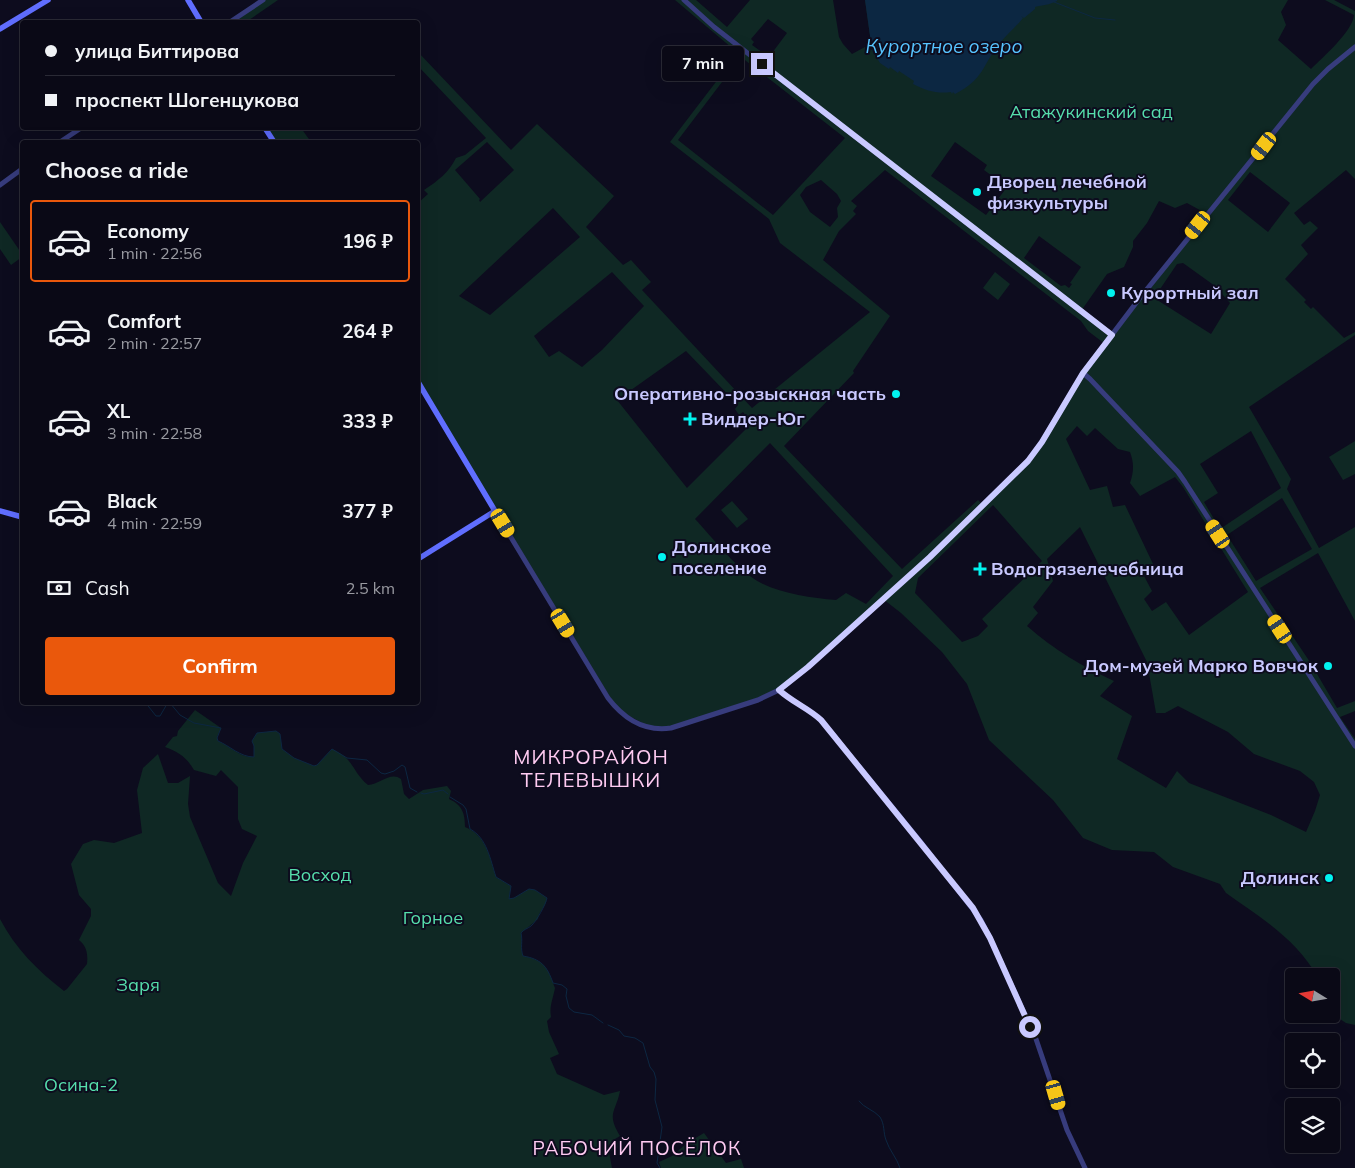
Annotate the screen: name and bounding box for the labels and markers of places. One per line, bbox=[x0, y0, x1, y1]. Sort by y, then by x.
place label: Дворец лечебной физкультуры bbox=[987, 170, 1147, 214]
marker: Дворец лечебной физкультуры bbox=[971, 186, 983, 198]
place label: Курортный зал bbox=[1121, 281, 1259, 304]
marker: Курортный зал bbox=[1105, 287, 1117, 299]
place label: Оперативно-розыскная часть bbox=[614, 382, 886, 405]
marker: Оперативно-розыскная часть bbox=[890, 388, 902, 400]
place label: Виддер-Юг bbox=[701, 407, 805, 430]
marker: Виддер-Юг bbox=[683, 412, 697, 426]
place label: Долинское поселение bbox=[672, 535, 771, 579]
marker: Долинское поселение bbox=[656, 551, 668, 563]
place label: Водогрязелечебница bbox=[991, 557, 1184, 580]
marker: Водогрязелечебница bbox=[973, 562, 987, 576]
place label: Дом-музей Марко Вовчок bbox=[1084, 654, 1319, 677]
marker: Дом-музей Марко Вовчок bbox=[1322, 660, 1334, 672]
place label: Долинск bbox=[1241, 866, 1320, 889]
marker: Долинск bbox=[1323, 872, 1335, 884]

